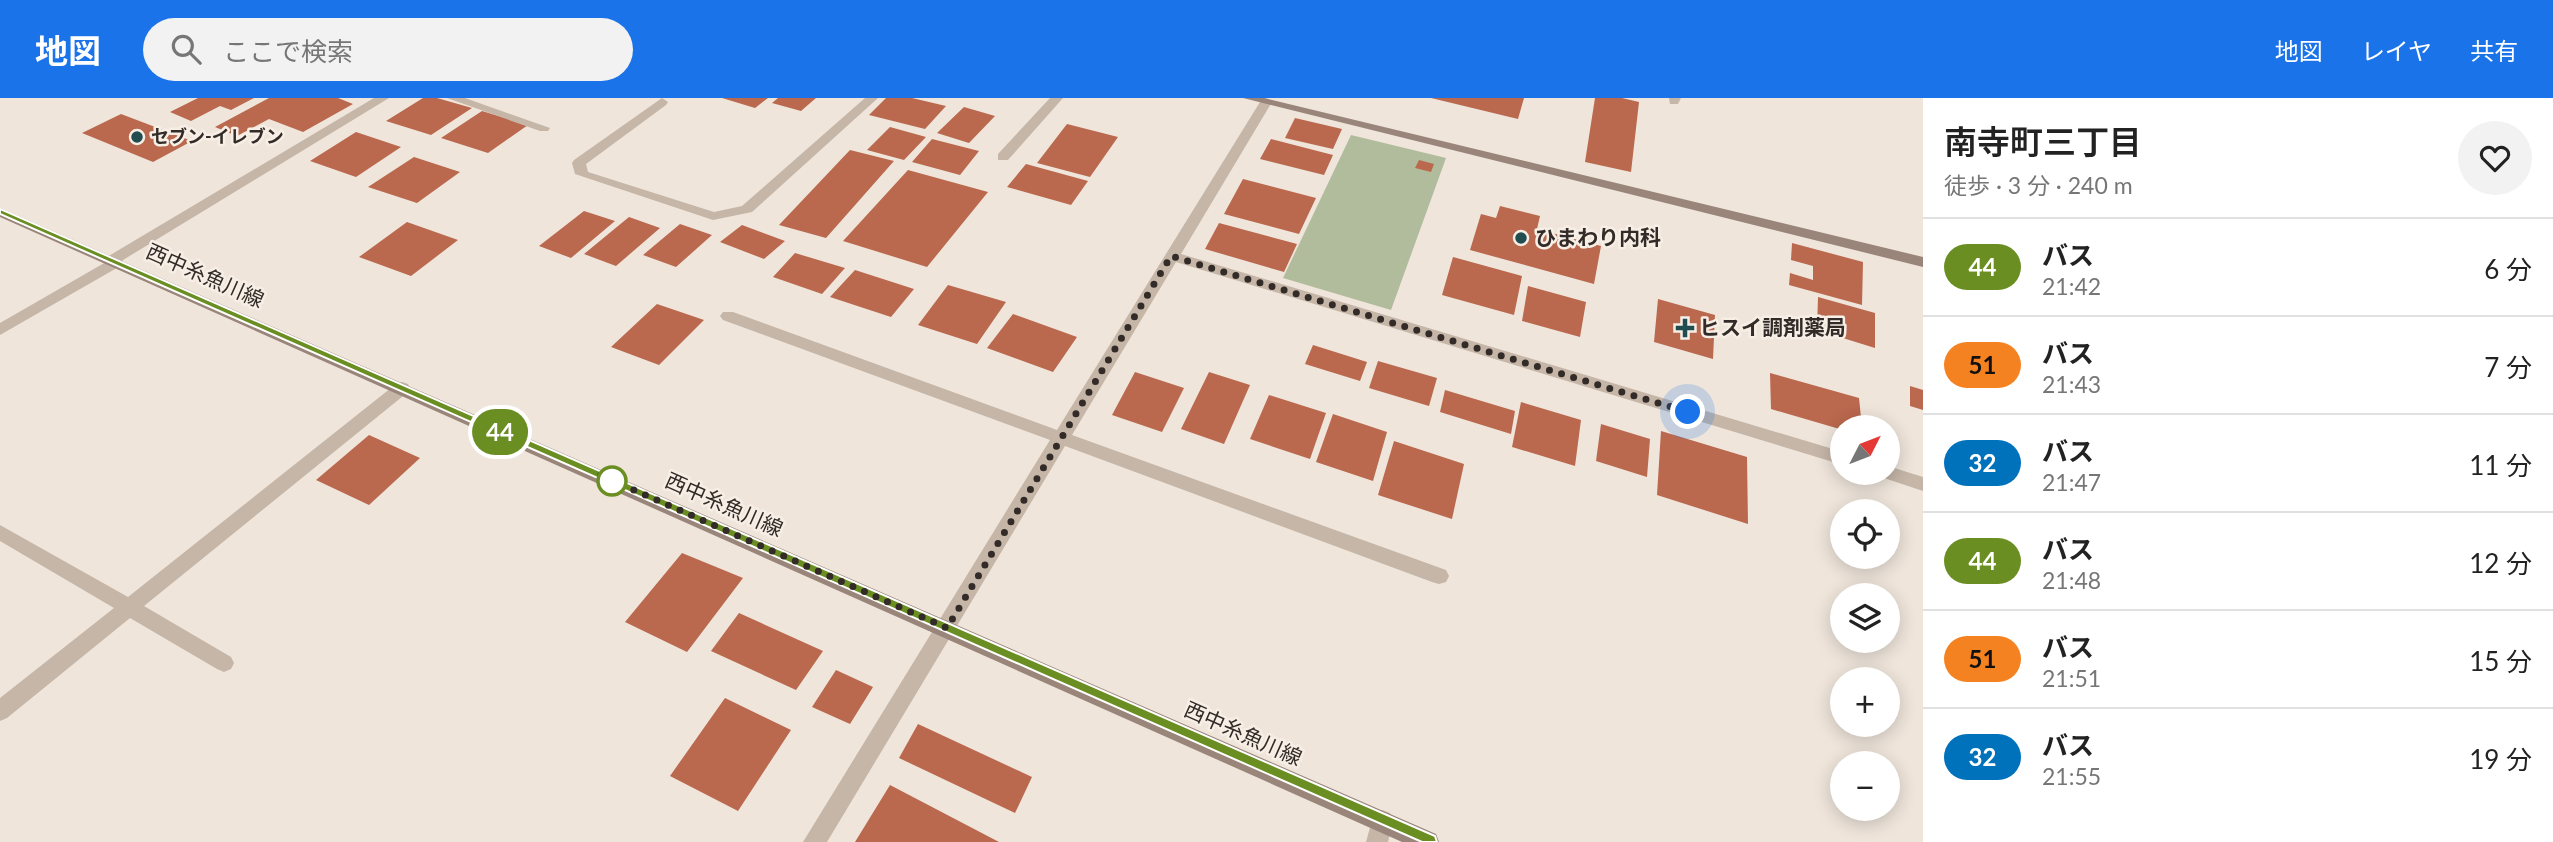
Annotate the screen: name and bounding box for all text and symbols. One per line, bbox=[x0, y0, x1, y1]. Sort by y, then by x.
search box bbox=[143, 18, 633, 81]
text: 地図 bbox=[35, 30, 101, 70]
icon: search bbox=[167, 30, 205, 68]
text: ここで検索 bbox=[223, 35, 353, 67]
text: 地図 bbox=[2275, 36, 2323, 65]
text: レイヤ bbox=[2361, 36, 2432, 65]
text: 共有 bbox=[2470, 36, 2518, 65]
text: 南寺町三丁目 bbox=[1944, 121, 2142, 161]
button: heart bbox=[2458, 121, 2532, 195]
place label: セブン-イレブン bbox=[151, 125, 284, 147]
marker: セブン-イレブン bbox=[129, 129, 145, 145]
text: 徒歩 · 3 分 · 240 m bbox=[1944, 171, 2133, 199]
place label: ひまわり内科 bbox=[1535, 224, 1661, 249]
marker: ひまわり内科 bbox=[1513, 230, 1529, 246]
street label: 西中糸魚川線 bbox=[143, 238, 268, 312]
text: バス bbox=[2042, 239, 2094, 271]
text: 44 bbox=[1969, 252, 1996, 281]
text: 6 分 bbox=[2484, 253, 2532, 285]
text: 21:42 bbox=[2042, 272, 2101, 300]
place label: ヒスイ調剤薬局 bbox=[1699, 314, 1846, 339]
marker: ヒスイ調剤薬局 bbox=[1677, 320, 1693, 336]
text: バス bbox=[2042, 337, 2094, 369]
text: 51 bbox=[1969, 350, 1996, 379]
text: 7 分 bbox=[2484, 351, 2532, 383]
text: 21:43 bbox=[2042, 370, 2101, 398]
your location bbox=[1670, 394, 1705, 429]
line badge: 44 bbox=[468, 409, 532, 455]
north arrow bbox=[1830, 415, 1900, 485]
map controls bbox=[1830, 415, 1900, 821]
text: 44 bbox=[486, 417, 514, 446]
text: バス bbox=[2042, 435, 2094, 467]
text: 32 bbox=[1969, 448, 1996, 477]
text: 11 分 bbox=[2469, 449, 2532, 481]
unlabelled marker bbox=[597, 466, 627, 496]
street label: 西中糸魚川線 bbox=[662, 467, 787, 541]
text: 21:47 bbox=[2042, 468, 2101, 496]
button: locate bbox=[1830, 499, 1900, 569]
text: バス bbox=[2042, 533, 2094, 565]
text: 44 bbox=[1969, 546, 1996, 575]
text: 12 分 bbox=[2469, 547, 2532, 579]
text: 21:48 bbox=[2042, 566, 2101, 594]
button: layers bbox=[1830, 583, 1900, 653]
text: バス bbox=[2042, 631, 2094, 663]
text: 51 bbox=[1969, 644, 1996, 673]
text: 15 分 bbox=[2469, 645, 2532, 677]
text: 21:51 bbox=[2042, 664, 2101, 692]
button: + bbox=[1830, 667, 1900, 737]
street label: 西中糸魚川線 bbox=[1181, 696, 1306, 770]
text: バス bbox=[2042, 729, 2094, 761]
text: 32 bbox=[1969, 742, 1996, 771]
text: 19 分 bbox=[2469, 743, 2532, 775]
button: − bbox=[1830, 751, 1900, 821]
text: 21:55 bbox=[2042, 762, 2101, 790]

